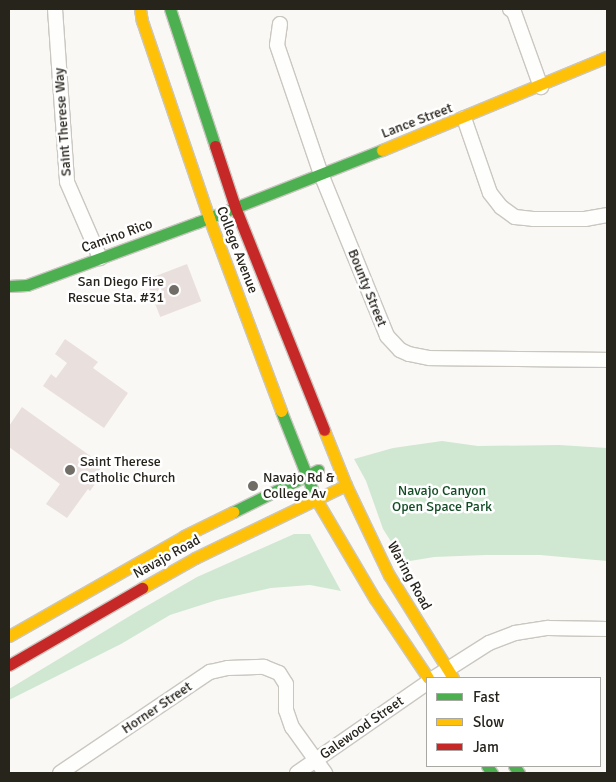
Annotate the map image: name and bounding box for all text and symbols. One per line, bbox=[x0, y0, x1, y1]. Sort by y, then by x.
street label: Saint Therese Way bbox=[51, 67, 75, 177]
street label: Lance Street bbox=[379, 100, 455, 142]
street label: College Avenue bbox=[213, 204, 261, 296]
street label: Camino Rico bbox=[79, 215, 155, 257]
street label: Bounty Street bbox=[344, 247, 390, 329]
place label: San Diego Fire Rescue Sta. #31 bbox=[68, 274, 164, 306]
marker: San Diego Fire Rescue Sta. #31 bbox=[168, 284, 180, 296]
place label: Saint Therese Catholic Church bbox=[80, 454, 175, 487]
marker: Saint Therese Catholic Church bbox=[64, 464, 76, 476]
place label: Navajo Rd & College Av bbox=[263, 470, 335, 502]
marker: Navajo Rd & College Av bbox=[247, 480, 259, 492]
park label: Navajo Canyon Open Space Park bbox=[392, 483, 492, 516]
street label: Navajo Road bbox=[131, 532, 203, 582]
street label: Waring Road bbox=[383, 539, 435, 613]
legend bbox=[426, 677, 601, 767]
street label: Horner Street bbox=[119, 678, 195, 738]
text: Fast bbox=[473, 688, 500, 706]
street label: Galewood Street bbox=[317, 693, 407, 763]
text: Slow bbox=[473, 713, 504, 731]
text: Jam bbox=[473, 738, 499, 756]

